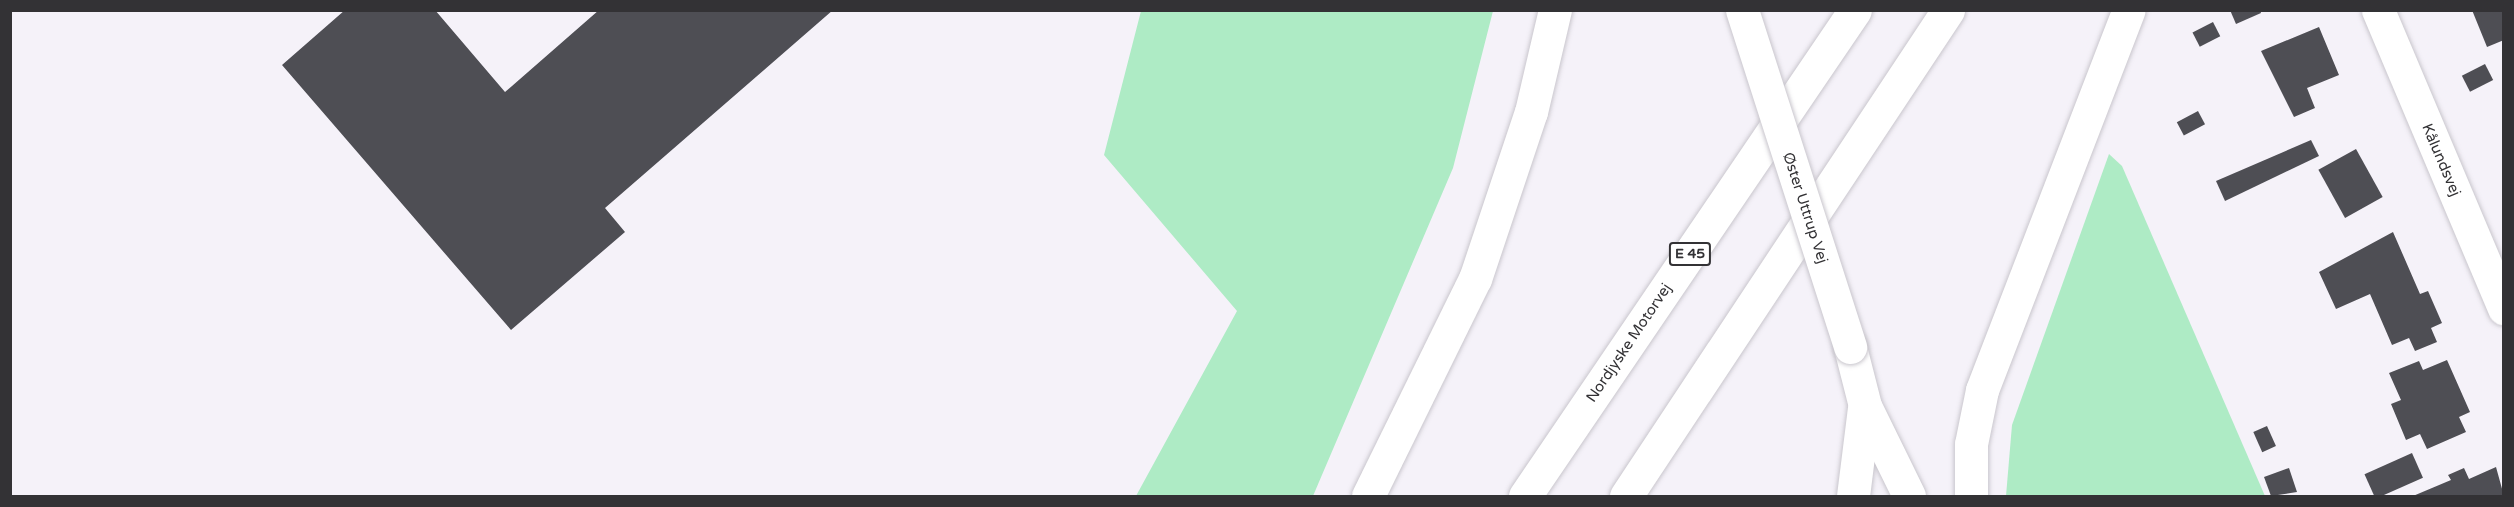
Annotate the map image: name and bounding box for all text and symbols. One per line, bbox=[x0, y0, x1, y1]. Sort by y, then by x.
street label: Kålundsvej bbox=[2418, 121, 2464, 199]
street label: Øster Uttrup Vej bbox=[1779, 150, 1831, 266]
road number: E 45 bbox=[1668, 243, 1712, 265]
street label: Nordjyske Motorvej bbox=[1583, 280, 1675, 406]

